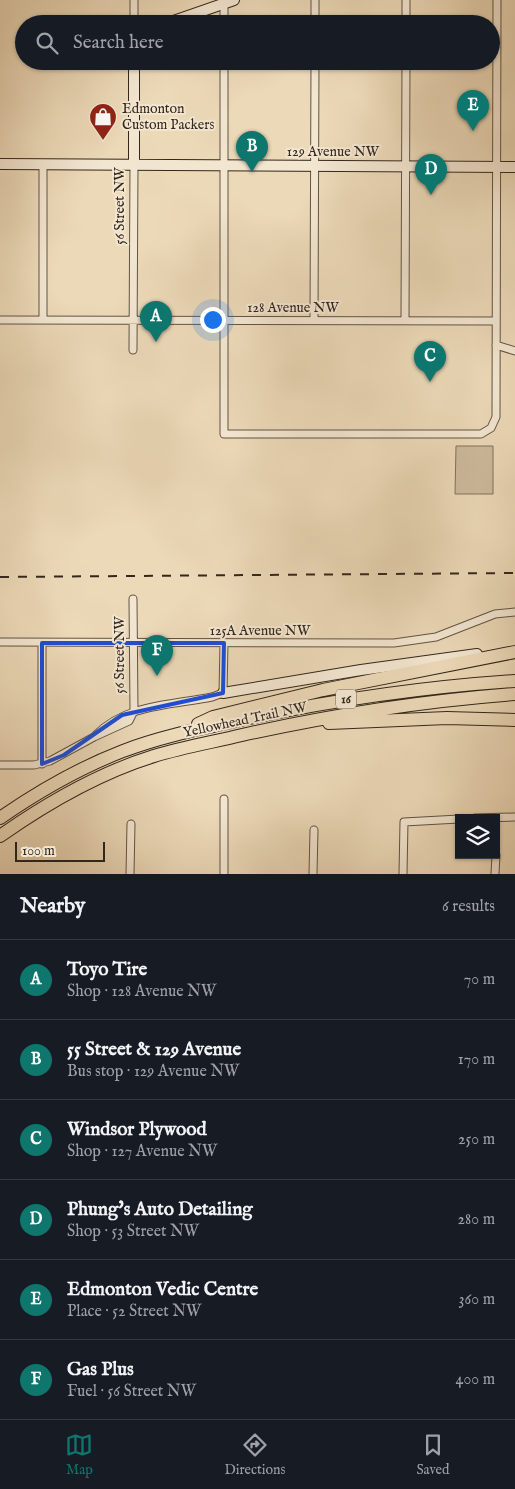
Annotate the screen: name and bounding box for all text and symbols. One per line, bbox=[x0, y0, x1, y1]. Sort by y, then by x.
search box bbox=[15, 15, 500, 70]
icon: search bbox=[33, 29, 61, 57]
text: Search here bbox=[73, 31, 164, 55]
pin: E bbox=[457, 90, 489, 131]
place label: Edmonton Custom Packers bbox=[122, 100, 214, 134]
shop icon: Edmonton Custom Packers bbox=[88, 102, 118, 141]
pin: B bbox=[236, 131, 268, 172]
street label: 129 Avenue NW bbox=[287, 143, 380, 161]
pin: D bbox=[415, 154, 447, 195]
street label: 56 Street NW bbox=[111, 167, 129, 245]
street label: 128 Avenue NW bbox=[247, 299, 339, 317]
pin: A bbox=[140, 301, 172, 342]
your location bbox=[200, 307, 226, 333]
pin: C bbox=[414, 341, 446, 382]
street label: 56 Street NW bbox=[111, 616, 129, 694]
street label: 125A Avenue NW bbox=[210, 622, 311, 640]
pin: F bbox=[141, 635, 173, 676]
road number: 16 bbox=[336, 690, 356, 709]
street label: Yellowhead Trail NW bbox=[181, 698, 309, 742]
map controls bbox=[455, 814, 500, 859]
button: layers bbox=[455, 814, 500, 859]
scale bar bbox=[15, 839, 105, 862]
text: 100 m bbox=[22, 842, 55, 860]
text: Nearby bbox=[20, 893, 85, 920]
text: 6 results bbox=[442, 897, 495, 917]
text: Toyo Tire bbox=[67, 958, 147, 982]
text: A bbox=[31, 970, 41, 990]
text: 70 m bbox=[464, 970, 495, 990]
text: Shop · 128 Avenue NW bbox=[67, 982, 216, 1002]
text: 55 Street & 129 Avenue bbox=[67, 1038, 241, 1062]
text: B bbox=[31, 1050, 41, 1070]
text: 170 m bbox=[458, 1050, 495, 1070]
text: Bus stop · 129 Avenue NW bbox=[67, 1062, 239, 1082]
text: Windsor Plywood bbox=[67, 1118, 207, 1142]
text: C bbox=[30, 1130, 42, 1150]
text: 250 m bbox=[458, 1130, 495, 1150]
text: Shop · 127 Avenue NW bbox=[67, 1142, 217, 1162]
text: Phung's Auto Detailing bbox=[67, 1198, 253, 1222]
text: D bbox=[30, 1210, 42, 1230]
text: 280 m bbox=[458, 1210, 495, 1230]
text: Shop · 53 Street NW bbox=[67, 1222, 199, 1242]
text: Edmonton Vedic Centre bbox=[67, 1278, 258, 1302]
text: E bbox=[30, 1290, 42, 1310]
text: 360 m bbox=[459, 1290, 495, 1310]
text: Place · 52 Street NW bbox=[67, 1302, 201, 1322]
text: Gas Plus bbox=[67, 1358, 134, 1382]
text: F bbox=[31, 1370, 41, 1390]
text: 400 m bbox=[456, 1370, 495, 1390]
text: Fuel · 56 Street NW bbox=[67, 1382, 196, 1402]
tab: Map bbox=[65, 1431, 93, 1479]
tab: Directions bbox=[224, 1431, 285, 1479]
tab: Saved bbox=[416, 1431, 449, 1479]

